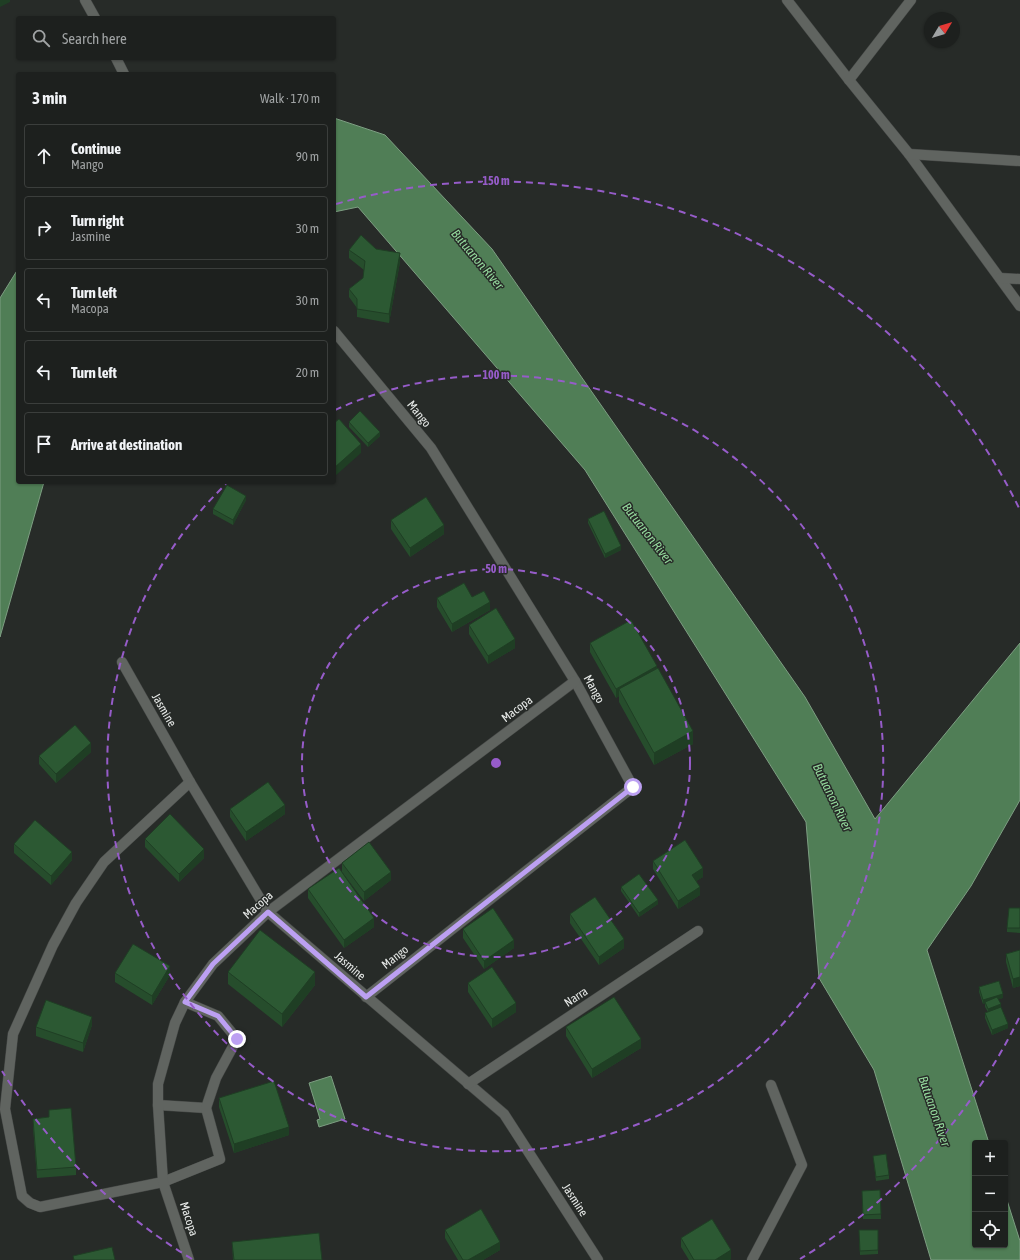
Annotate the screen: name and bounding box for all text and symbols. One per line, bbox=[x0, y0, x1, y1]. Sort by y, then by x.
north arrow bbox=[924, 12, 960, 48]
search box bbox=[16, 16, 336, 60]
icon: search bbox=[30, 27, 52, 49]
text: Search here bbox=[62, 30, 127, 47]
text: 3 min bbox=[32, 88, 67, 108]
text: Walk · 170 m bbox=[260, 91, 320, 106]
text: Continue bbox=[71, 140, 121, 157]
icon: ahead bbox=[33, 145, 55, 167]
text: 90 m bbox=[296, 149, 319, 164]
text: Mango bbox=[71, 157, 104, 172]
text: 150 m bbox=[482, 174, 510, 188]
text: Turn right bbox=[71, 212, 124, 229]
icon: right bbox=[33, 217, 55, 239]
text: 30 m bbox=[296, 221, 319, 236]
water label: Butuanon River bbox=[448, 226, 508, 293]
text: Jasmine bbox=[71, 229, 110, 244]
text: Turn left bbox=[71, 284, 117, 301]
icon: left bbox=[33, 289, 55, 311]
text: 30 m bbox=[296, 293, 319, 308]
text: Macopa bbox=[71, 301, 109, 316]
icon: left bbox=[33, 361, 55, 383]
text: Turn left bbox=[71, 364, 117, 381]
text: 20 m bbox=[296, 365, 319, 380]
text: 100 m bbox=[482, 368, 510, 382]
street label: Mango bbox=[404, 398, 434, 430]
icon: arrive bbox=[33, 433, 55, 455]
text: Arrive at destination bbox=[71, 436, 182, 453]
water label: Butuanon River bbox=[619, 500, 677, 568]
text: 50 m bbox=[485, 562, 507, 576]
street label: Mango bbox=[581, 672, 608, 706]
street label: Jasmine bbox=[149, 691, 179, 729]
street label: Macopa bbox=[499, 693, 535, 725]
centre of rings bbox=[489, 756, 503, 770]
water label: Butuanon River bbox=[810, 761, 856, 835]
route start bbox=[624, 778, 642, 796]
street label: Macopa bbox=[240, 888, 276, 922]
street label: Mango bbox=[379, 942, 411, 972]
street label: Jasmine bbox=[332, 949, 368, 983]
street label: Narra bbox=[562, 984, 590, 1010]
route end bbox=[228, 1030, 246, 1048]
water label: Butuanon River bbox=[915, 1074, 954, 1149]
map controls bbox=[972, 1140, 1008, 1248]
button: + bbox=[972, 1140, 1008, 1176]
button: − bbox=[972, 1176, 1008, 1212]
street label: Jasmine bbox=[559, 1181, 591, 1219]
street label: Macopa bbox=[177, 1200, 201, 1238]
button: locate bbox=[972, 1212, 1008, 1248]

